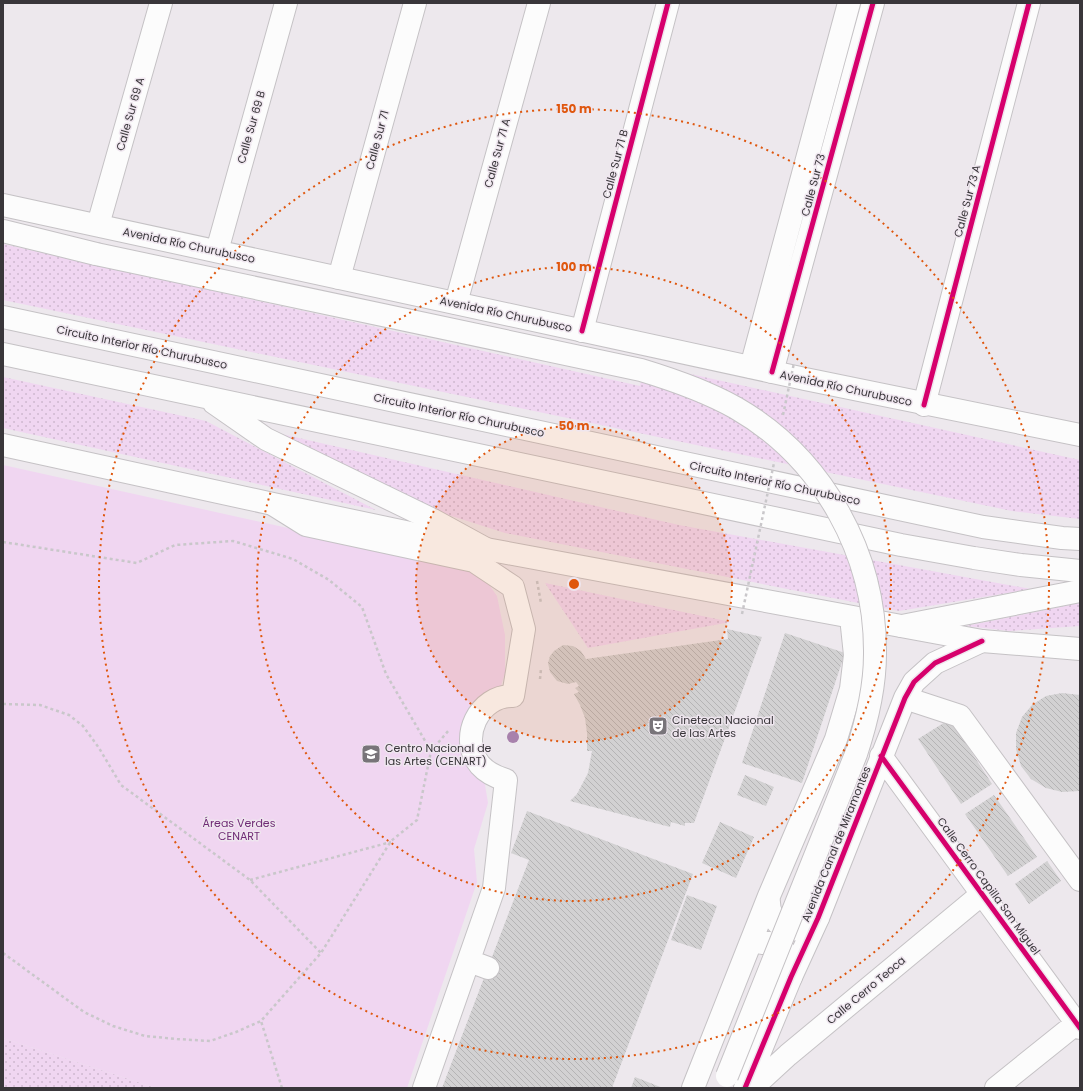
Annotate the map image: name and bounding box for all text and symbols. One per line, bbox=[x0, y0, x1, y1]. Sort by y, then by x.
street label: Calle Sur 69 A bbox=[112, 75, 148, 153]
street label: Calle Sur 69 B bbox=[233, 88, 269, 165]
text: 150 m bbox=[556, 100, 592, 117]
street label: Calle Sur 71 bbox=[361, 108, 393, 172]
street label: Calle Sur 71 A bbox=[480, 116, 514, 190]
street label: Calle Sur 71 B bbox=[598, 127, 632, 200]
street label: Calle Sur 73 bbox=[797, 152, 829, 218]
street label: Calle Sur 73 A bbox=[950, 162, 985, 239]
street label: Avenida Río Churubusco bbox=[121, 223, 257, 267]
text: 100 m bbox=[556, 258, 592, 275]
street label: Avenida Río Churubusco bbox=[438, 292, 574, 336]
street label: Circuito Interior Río Churubusco bbox=[55, 321, 229, 373]
street label: Avenida Río Churubusco bbox=[778, 366, 914, 410]
street label: Circuito Interior Río Churubusco bbox=[372, 389, 546, 441]
text: 50 m bbox=[559, 417, 590, 434]
street label: Circuito Interior Río Churubusco bbox=[688, 457, 862, 509]
centre of rings bbox=[567, 577, 581, 591]
place label: Cineteca Nacional de las Artes bbox=[672, 712, 774, 741]
theatre icon: Cineteca Nacional de las Artes bbox=[647, 715, 669, 737]
place label: Centro Nacional de las Artes (CENART) bbox=[385, 740, 492, 769]
school or university icon: Centro Nacional de las Artes (CENART) bbox=[360, 743, 382, 765]
street label: Avenida Canal de Miramontes bbox=[797, 763, 875, 924]
street label: Calle Cerro Capilla San Miguel bbox=[934, 814, 1044, 958]
park label: Áreas Verdes CENART bbox=[203, 815, 276, 844]
street label: Calle Cerro Teoca bbox=[823, 952, 909, 1028]

